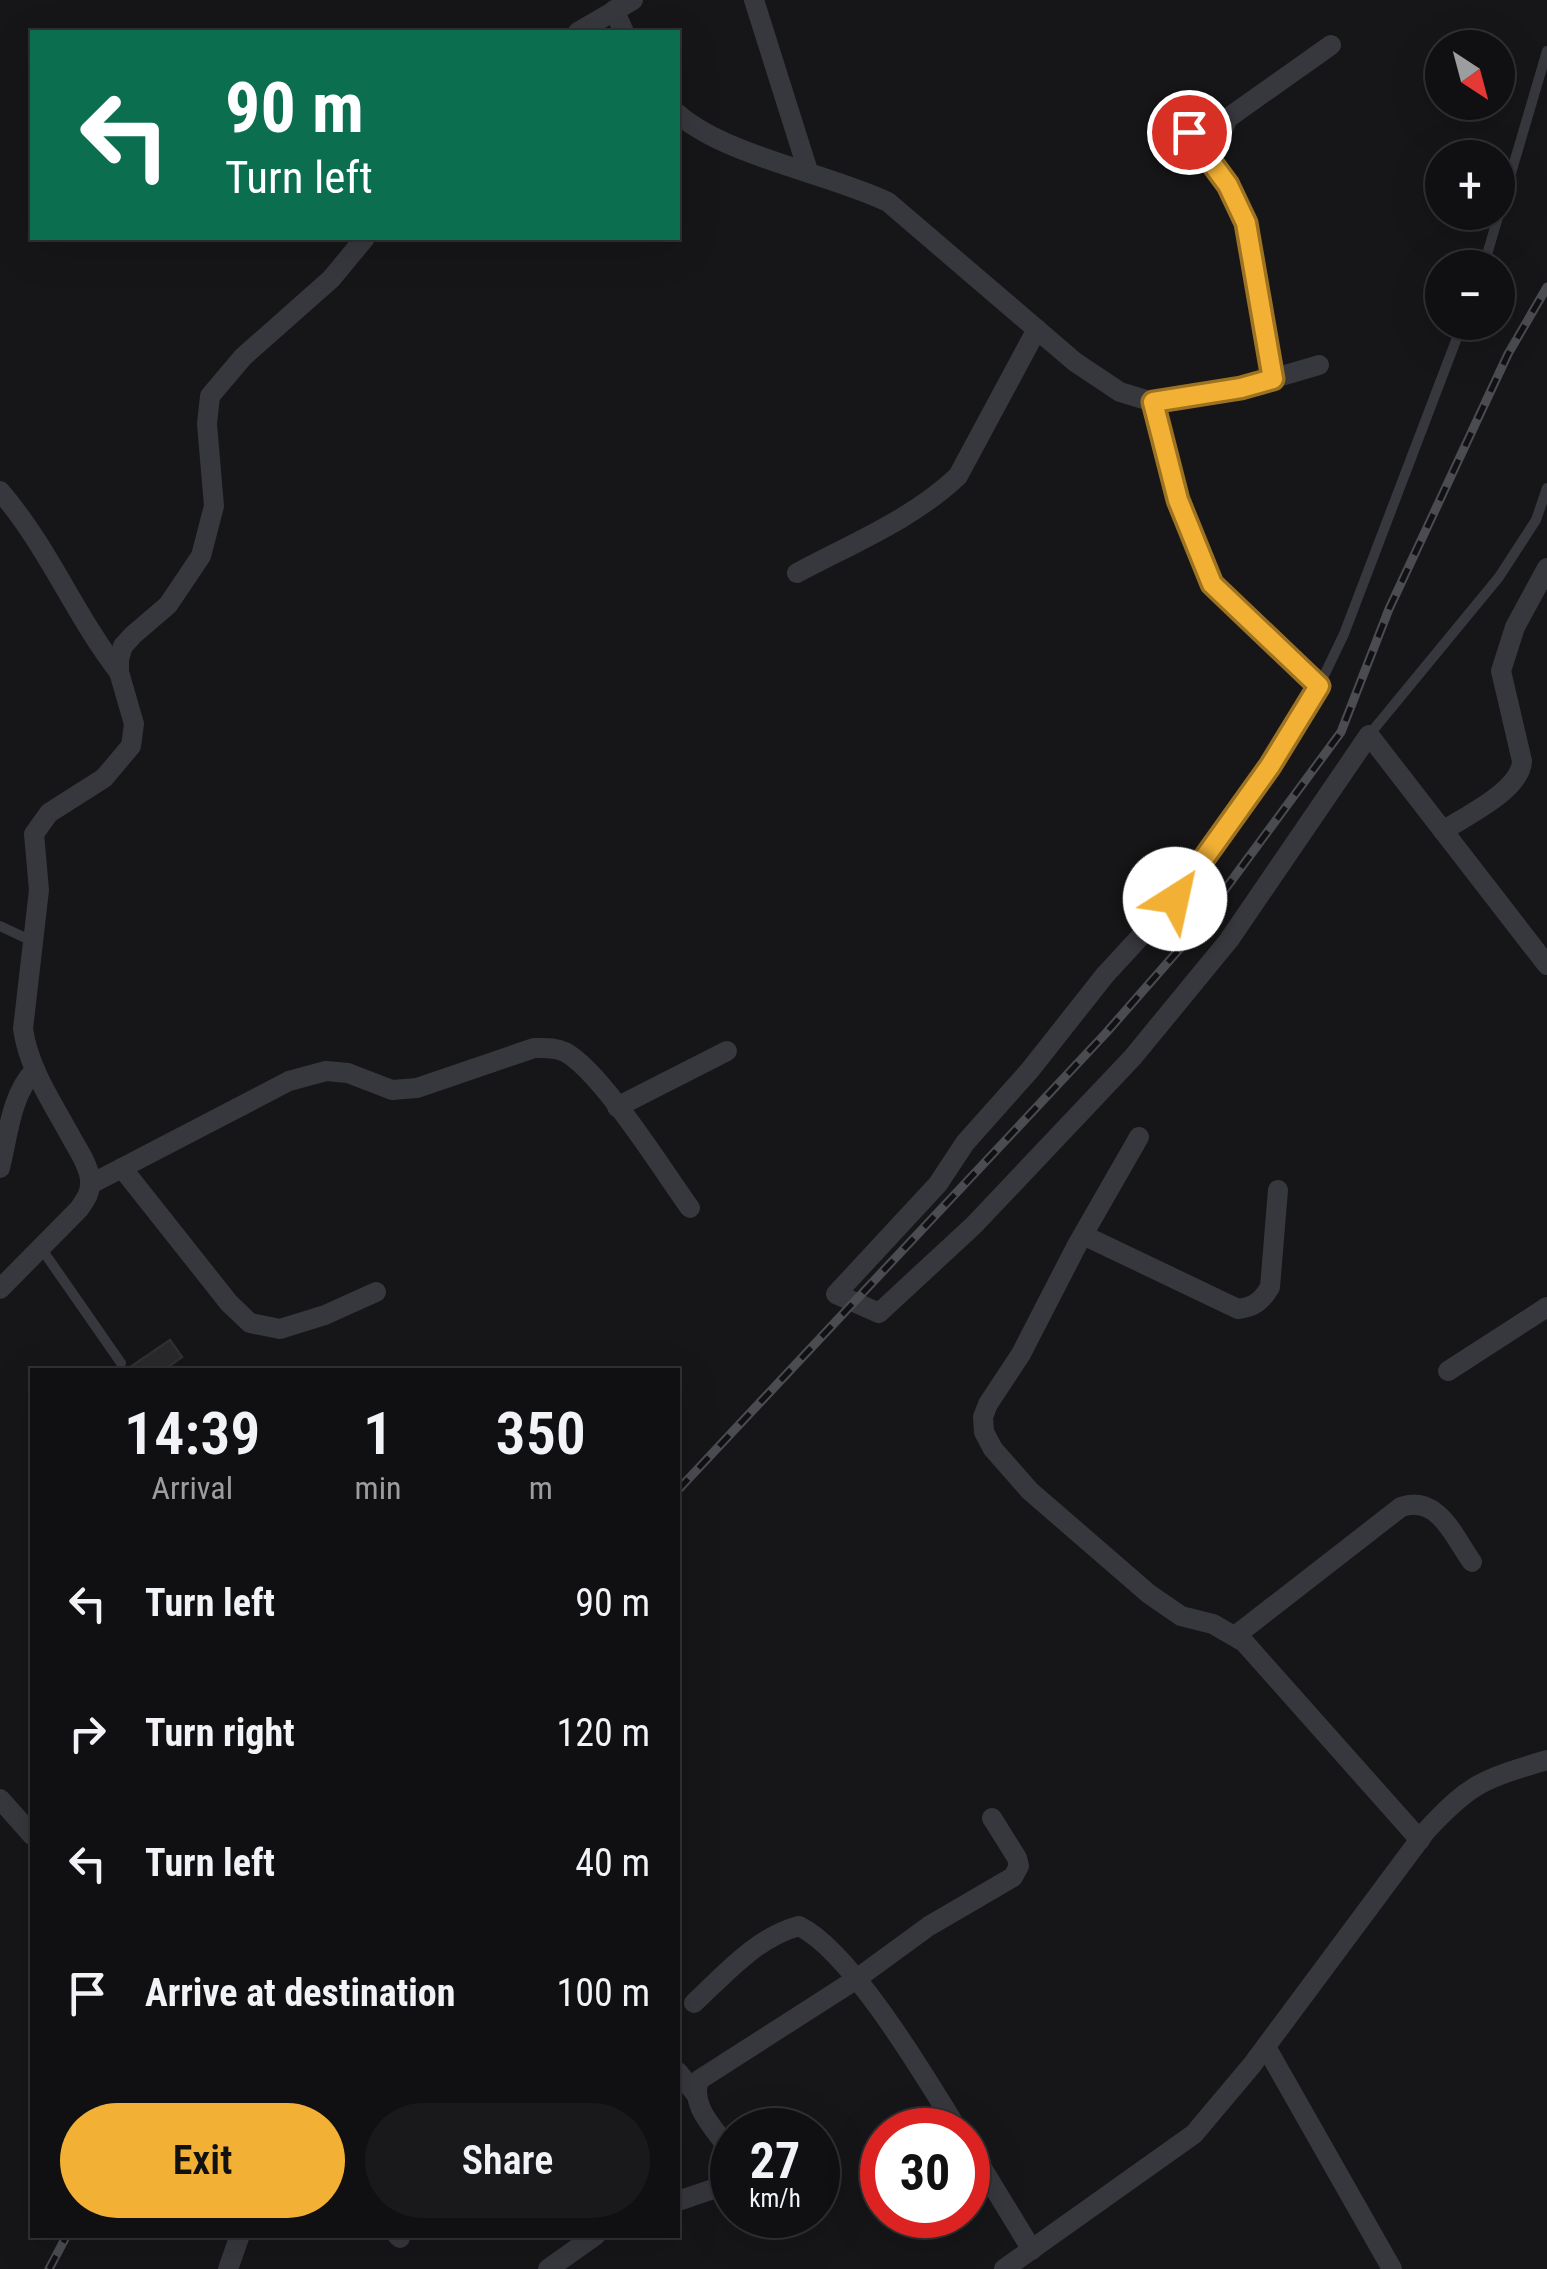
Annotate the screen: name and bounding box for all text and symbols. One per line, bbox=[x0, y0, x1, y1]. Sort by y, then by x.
north arrow bbox=[1425, 30, 1515, 120]
map controls bbox=[1425, 30, 1515, 340]
text: 90 m bbox=[225, 67, 364, 149]
icon: left bbox=[60, 70, 190, 200]
pin bbox=[1147, 90, 1232, 175]
icon: arrive bbox=[1162, 105, 1217, 160]
button: + bbox=[1425, 140, 1515, 230]
text: Turn left bbox=[225, 151, 373, 204]
button: − bbox=[1425, 250, 1515, 340]
position arrow bbox=[1123, 847, 1227, 951]
text: 14:39 bbox=[124, 1398, 261, 1469]
text: 1 bbox=[363, 1398, 393, 1469]
text: 350 bbox=[495, 1398, 586, 1469]
text: Arrival bbox=[152, 1469, 233, 1507]
text: min bbox=[355, 1469, 401, 1507]
text: m bbox=[529, 1469, 553, 1507]
icon: left bbox=[60, 1576, 115, 1631]
text: Turn left bbox=[145, 1581, 275, 1625]
text: 90 m bbox=[575, 1581, 650, 1625]
icon: right bbox=[60, 1706, 115, 1761]
text: Turn right bbox=[145, 1711, 295, 1755]
text: 120 m bbox=[556, 1711, 650, 1755]
icon: left bbox=[60, 1836, 115, 1891]
text: Turn left bbox=[145, 1841, 275, 1885]
text: 40 m bbox=[575, 1841, 650, 1885]
icon: arrive bbox=[60, 1966, 115, 2021]
text: Arrive at destination bbox=[145, 1971, 455, 2015]
text: 100 m bbox=[556, 1971, 650, 2015]
button: Exit bbox=[60, 2103, 345, 2218]
button: Share bbox=[365, 2103, 650, 2218]
speed limit sign: 30 bbox=[860, 2108, 990, 2238]
text: 27 bbox=[750, 2132, 800, 2190]
text: km/h bbox=[749, 2184, 801, 2213]

